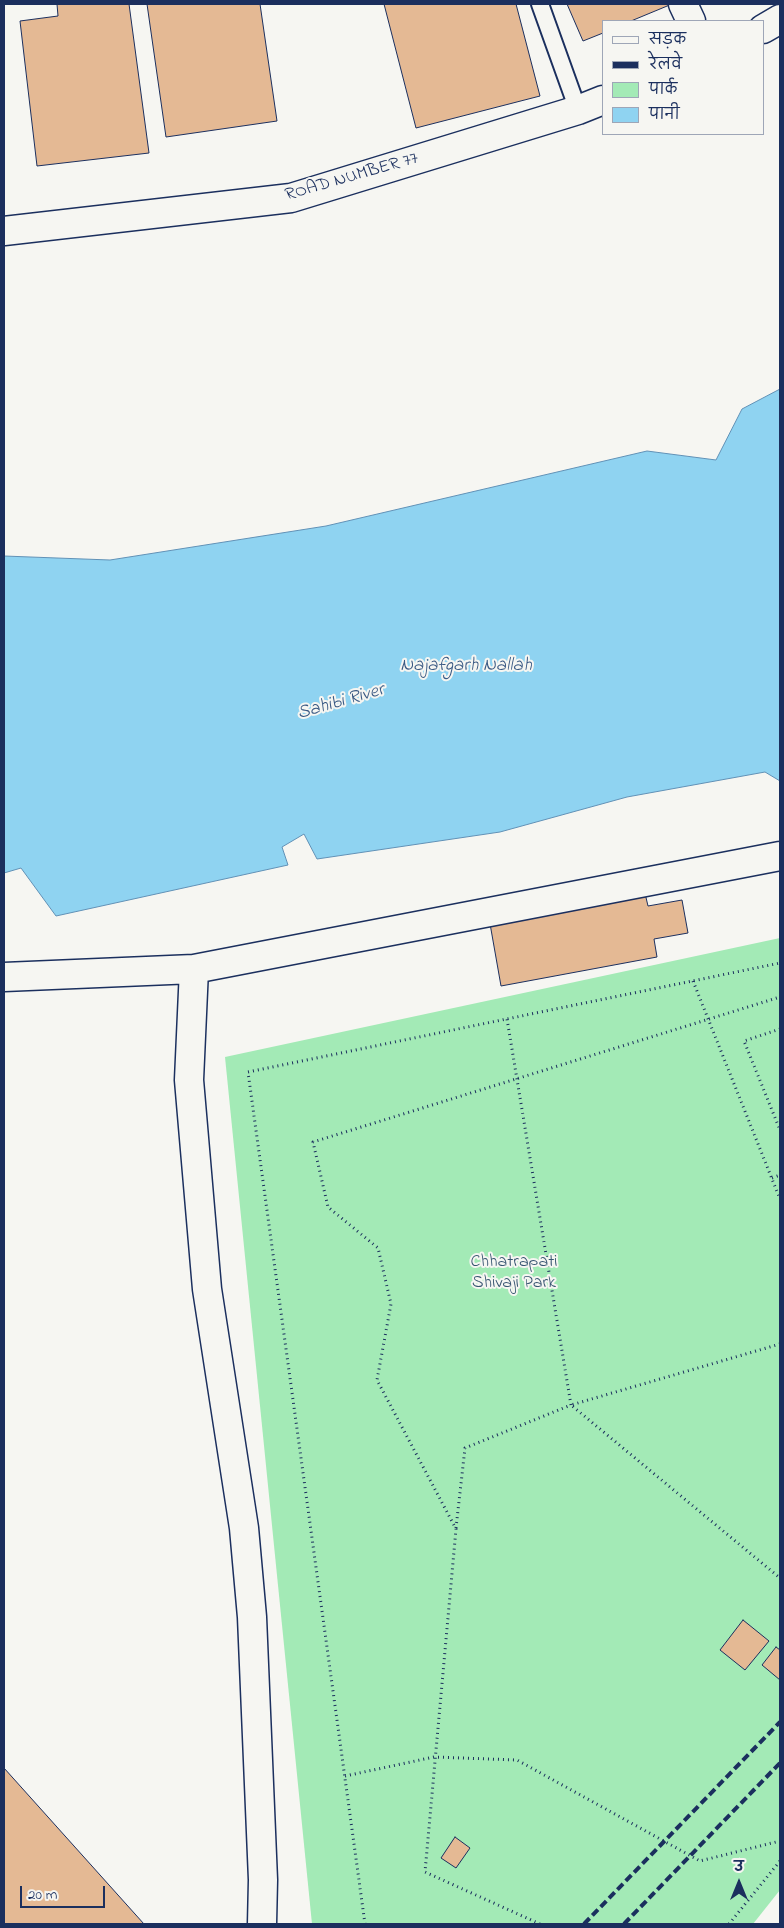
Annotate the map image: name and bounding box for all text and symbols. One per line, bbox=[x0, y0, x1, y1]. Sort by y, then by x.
legend bbox=[602, 20, 764, 135]
text: सड़क bbox=[649, 29, 686, 51]
text: रेलवे bbox=[649, 54, 682, 76]
text: पार्क bbox=[649, 79, 677, 101]
text: पानी bbox=[649, 104, 680, 126]
street label: ROAD NUMBER 77 bbox=[283, 149, 421, 207]
water label: Najafgarh Nallah bbox=[400, 656, 532, 678]
water label: Sahibi River bbox=[295, 680, 387, 726]
park label: Chhatrapati Shivaji Park bbox=[471, 1252, 557, 1294]
text: उ bbox=[734, 1857, 744, 1878]
north arrow bbox=[714, 1858, 764, 1908]
scale bar bbox=[22, 1876, 108, 1908]
text: 20 m bbox=[28, 1884, 57, 1906]

